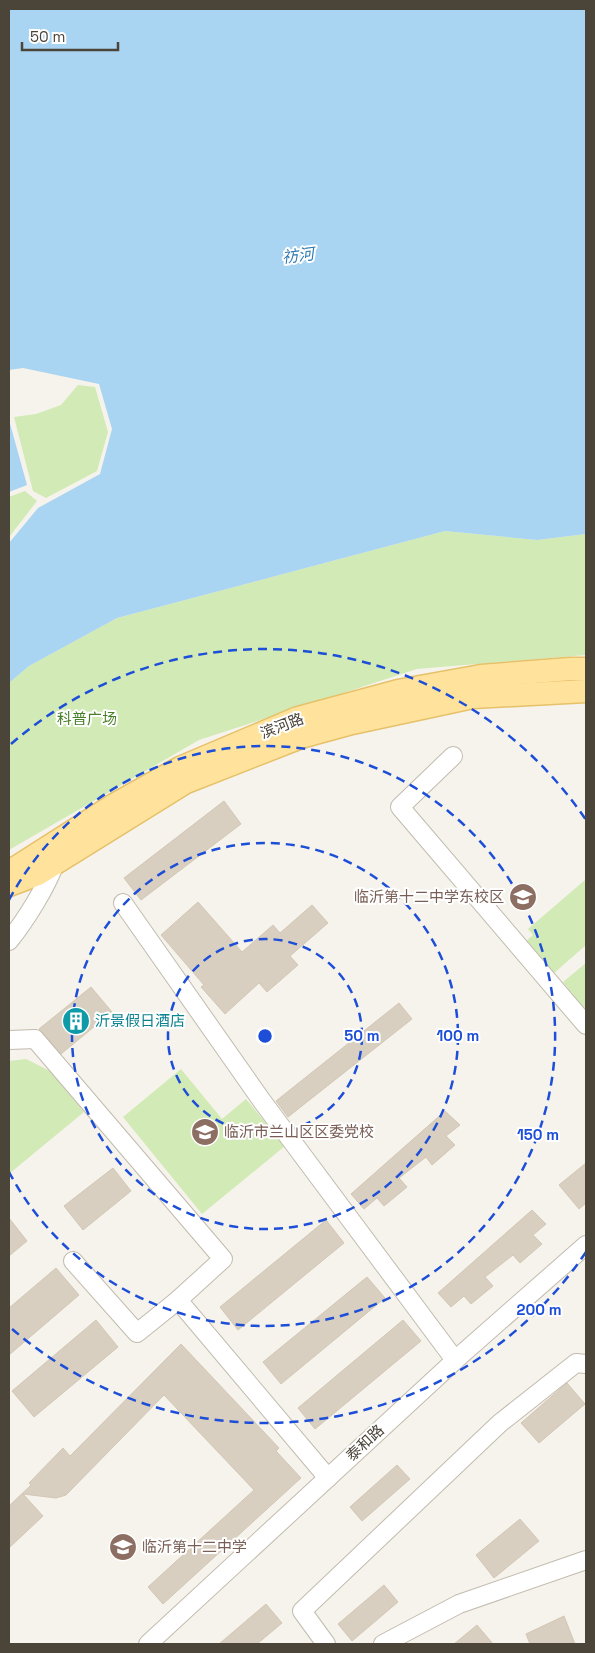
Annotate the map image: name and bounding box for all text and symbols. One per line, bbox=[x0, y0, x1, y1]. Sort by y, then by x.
scale bar bbox=[22, 20, 119, 52]
text: 50 m bbox=[30, 27, 65, 46]
water label: 祊河 bbox=[281, 243, 318, 268]
park label: 科普广场 bbox=[57, 709, 117, 728]
street label: 滨河路 bbox=[257, 709, 306, 742]
school or university icon: 临沂第十二中学东校区 bbox=[508, 882, 538, 912]
place label: 临沂第十二中学东校区 bbox=[354, 887, 504, 906]
building icon: 沂景假日酒店 bbox=[61, 1006, 91, 1036]
place label: 沂景假日酒店 bbox=[95, 1011, 185, 1030]
text: 50 m bbox=[344, 1026, 380, 1045]
text: 100 m bbox=[437, 1026, 479, 1045]
centre of rings bbox=[256, 1027, 274, 1045]
school or university icon: 临沂市兰山区区委党校 bbox=[190, 1117, 220, 1147]
place label: 临沂市兰山区区委党校 bbox=[224, 1122, 374, 1141]
text: 150 m bbox=[517, 1125, 559, 1144]
text: 200 m bbox=[517, 1300, 561, 1319]
street label: 泰和路 bbox=[342, 1420, 388, 1465]
school or university icon: 临沂第十二中学 bbox=[108, 1532, 138, 1562]
place label: 临沂第十二中学 bbox=[142, 1537, 247, 1556]

